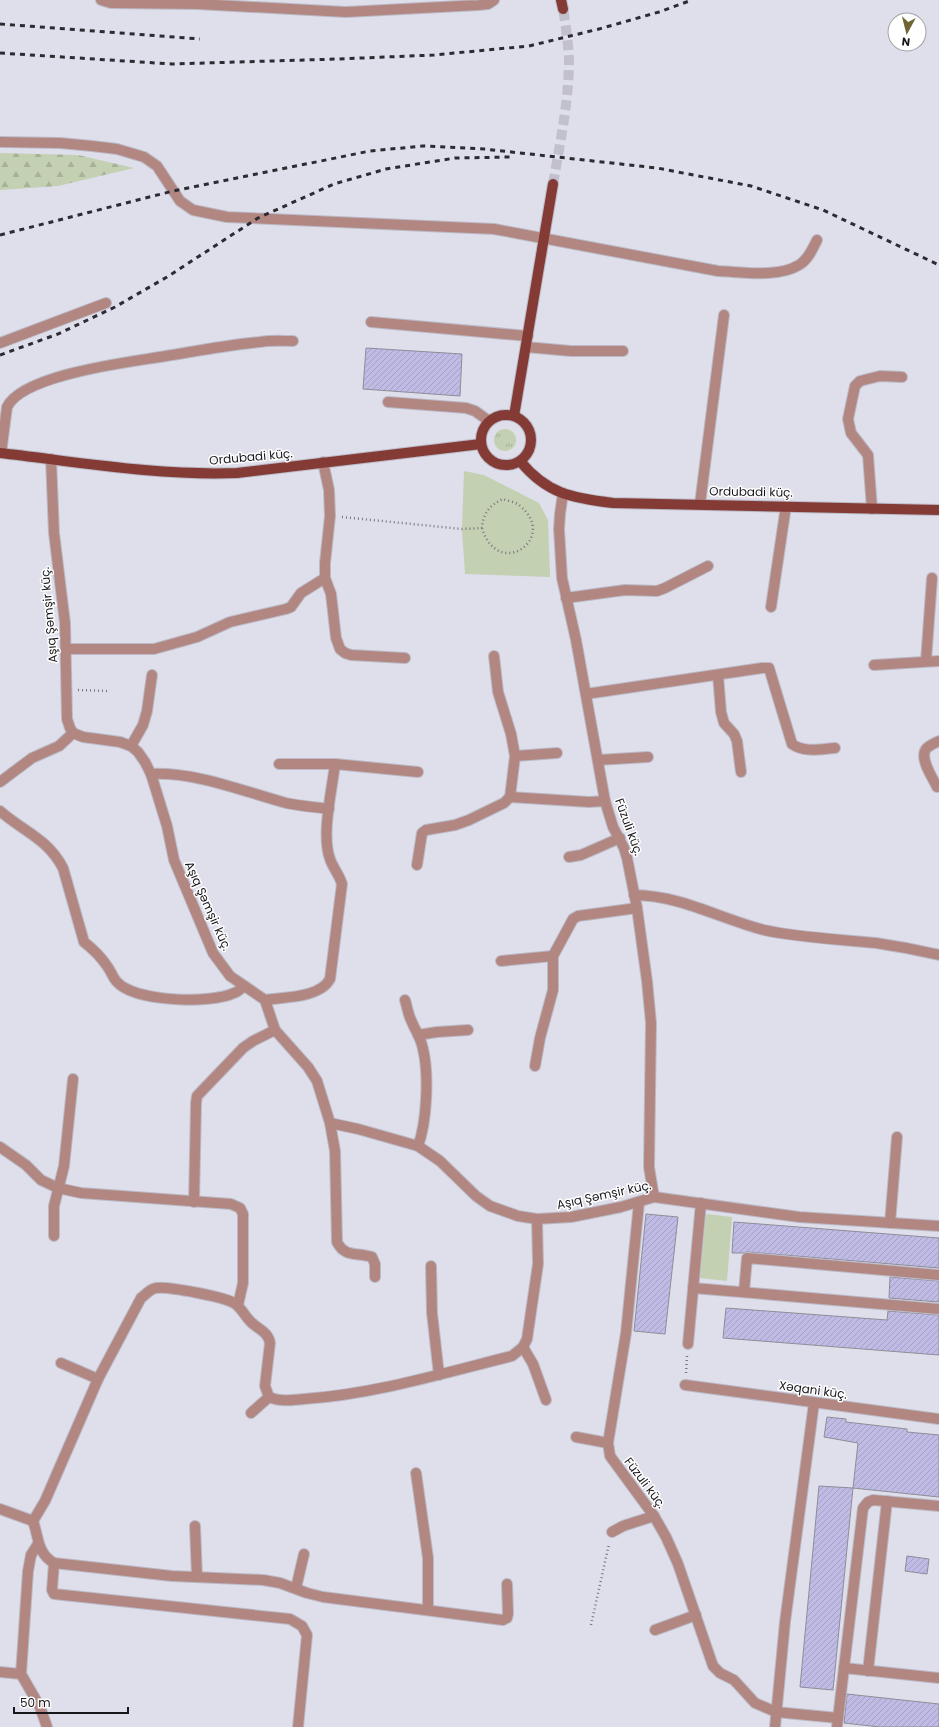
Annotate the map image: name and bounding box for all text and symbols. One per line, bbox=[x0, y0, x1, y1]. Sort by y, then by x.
north arrow bbox=[887, 12, 927, 52]
text: N bbox=[901, 33, 911, 50]
street label: Ordubadi küç. bbox=[208, 444, 293, 469]
street label: Ordubadi küç. bbox=[709, 482, 793, 501]
street label: Aşıq Şəmşir küç. bbox=[36, 566, 61, 664]
street label: Füzuli küç. bbox=[611, 796, 648, 858]
street label: Aşıq Şəmşir küç. bbox=[181, 858, 236, 953]
street label: Aşıq Şəmşir küç. bbox=[555, 1176, 653, 1213]
street label: Xəqani küç. bbox=[778, 1376, 848, 1403]
street label: Füzuli küç. bbox=[621, 1454, 670, 1512]
scale bar bbox=[14, 1689, 128, 1715]
text: 50 m bbox=[20, 1694, 51, 1711]

